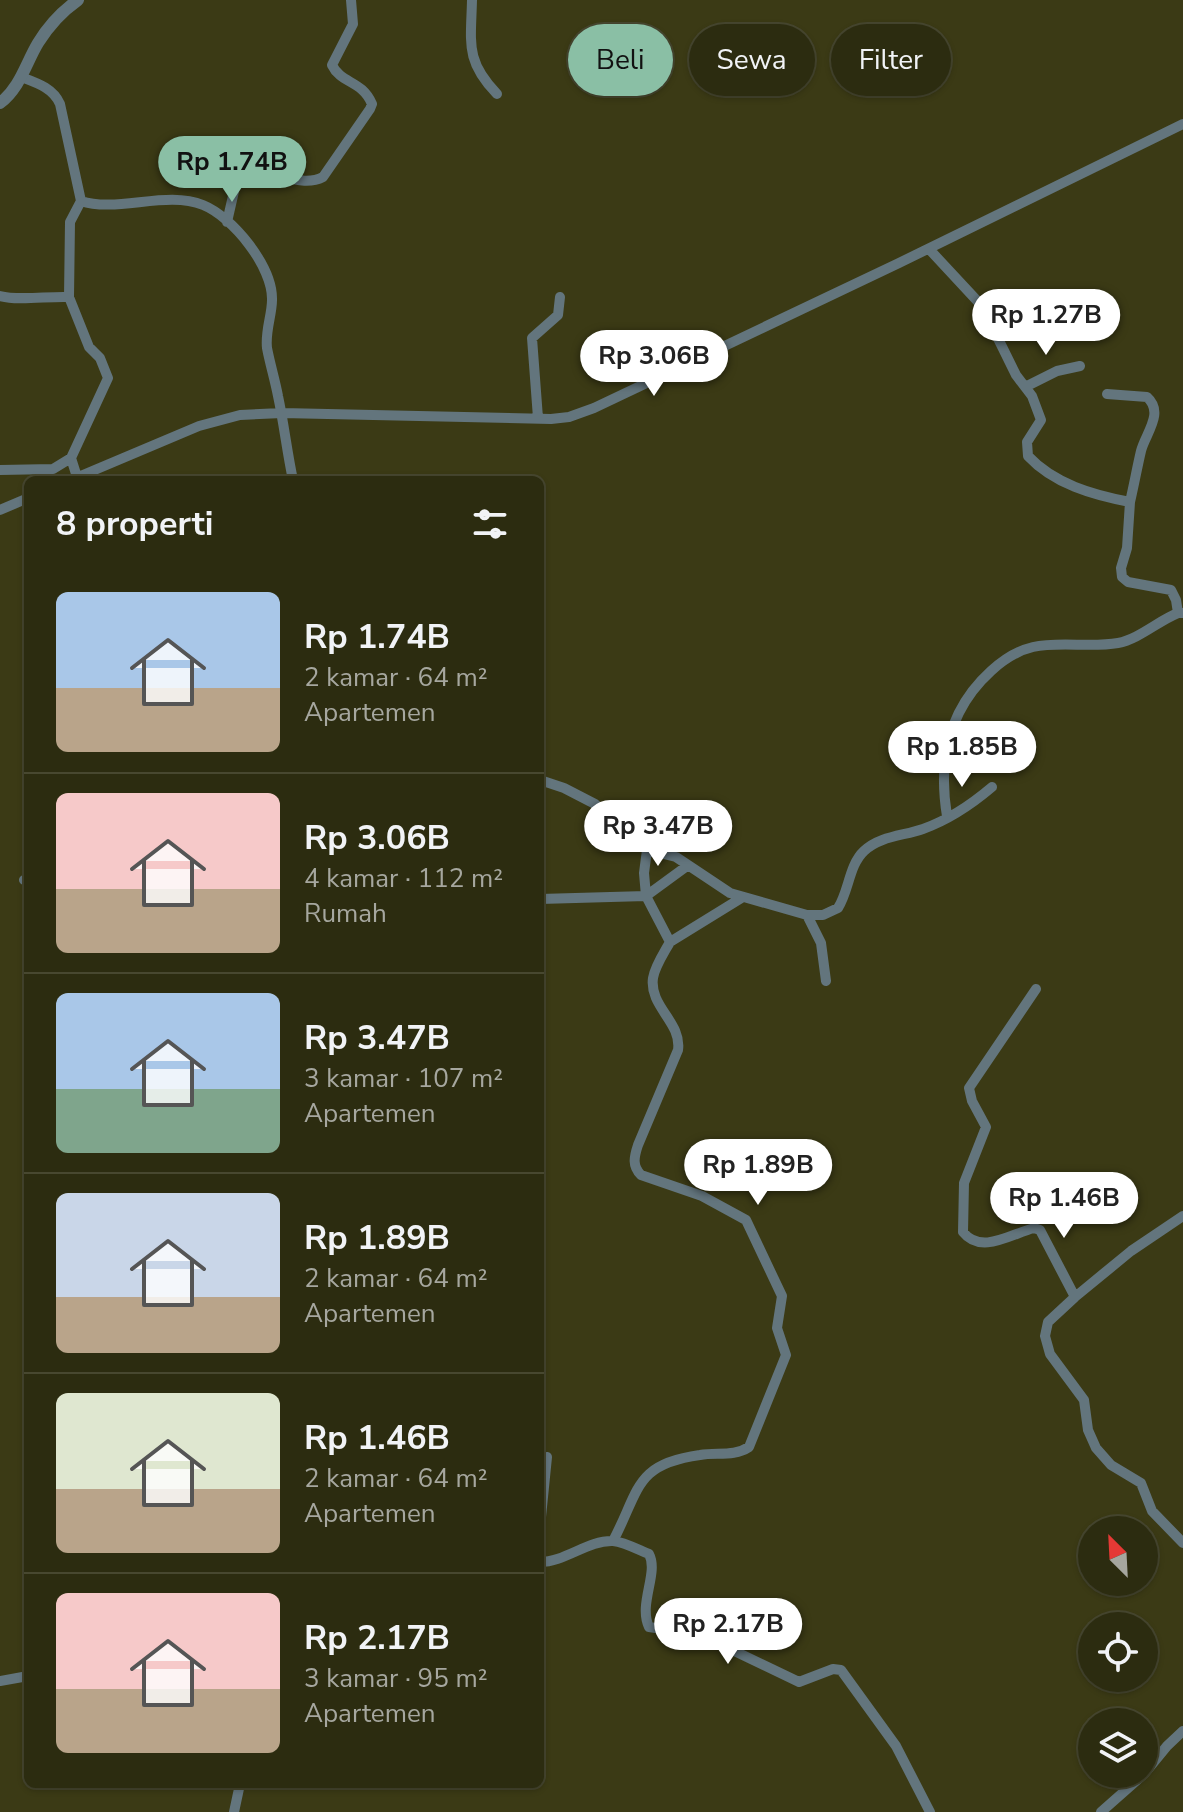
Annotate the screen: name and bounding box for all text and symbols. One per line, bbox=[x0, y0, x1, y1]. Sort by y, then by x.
chip: Beli bbox=[568, 24, 673, 96]
chip: Sewa bbox=[689, 24, 815, 96]
chip: Filter bbox=[831, 24, 951, 96]
pin: Rp 1.74B bbox=[149, 136, 315, 204]
text: Rp 1.74B bbox=[176, 144, 288, 179]
pin: Rp 1.27B bbox=[963, 289, 1129, 357]
text: Rp 1.27B bbox=[990, 297, 1102, 332]
pin: Rp 3.06B bbox=[571, 330, 737, 398]
text: Rp 3.06B bbox=[598, 338, 710, 373]
text: 8 properti bbox=[56, 501, 213, 547]
icon: filters bbox=[468, 502, 512, 546]
text: Rp 1.74B bbox=[304, 614, 450, 660]
icon: home bbox=[120, 624, 216, 720]
text: 2 kamar · 64 m² bbox=[304, 660, 488, 695]
text: Apartemen bbox=[304, 695, 436, 730]
pin: Rp 1.85B bbox=[879, 721, 1045, 789]
text: Rp 1.85B bbox=[906, 729, 1018, 764]
pin: Rp 3.47B bbox=[575, 800, 741, 868]
text: Rp 3.47B bbox=[602, 808, 714, 843]
text: Rp 3.06B bbox=[304, 815, 450, 861]
icon: home bbox=[120, 825, 216, 921]
text: 4 kamar · 112 m² bbox=[304, 861, 503, 896]
text: Rumah bbox=[304, 896, 387, 931]
text: Rp 3.47B bbox=[304, 1015, 450, 1061]
icon: home bbox=[120, 1025, 216, 1121]
text: 3 kamar · 107 m² bbox=[304, 1061, 503, 1096]
text: Apartemen bbox=[304, 1096, 436, 1131]
pin: Rp 1.89B bbox=[675, 1139, 841, 1207]
text: Rp 1.89B bbox=[702, 1147, 814, 1182]
pin: Rp 1.46B bbox=[981, 1172, 1147, 1240]
text: Rp 1.46B bbox=[1008, 1180, 1120, 1215]
text: Rp 1.89B bbox=[304, 1215, 450, 1261]
icon: home bbox=[120, 1225, 216, 1321]
text: 2 kamar · 64 m² bbox=[304, 1261, 488, 1296]
text: Apartemen bbox=[304, 1296, 436, 1331]
text: Rp 1.46B bbox=[304, 1415, 450, 1461]
icon: home bbox=[120, 1425, 216, 1521]
text: 2 kamar · 64 m² bbox=[304, 1461, 488, 1496]
text: Apartemen bbox=[304, 1496, 436, 1531]
north arrow bbox=[1078, 1516, 1158, 1596]
map controls bbox=[1078, 1516, 1158, 1788]
pin: Rp 2.17B bbox=[645, 1598, 811, 1666]
text: Rp 2.17B bbox=[672, 1606, 784, 1641]
button: locate bbox=[1078, 1612, 1158, 1692]
text: Rp 2.17B bbox=[304, 1615, 450, 1661]
icon: home bbox=[120, 1625, 216, 1721]
text: 3 kamar · 95 m² bbox=[304, 1661, 488, 1696]
text: Apartemen bbox=[304, 1696, 436, 1731]
button: layers bbox=[1078, 1708, 1158, 1788]

